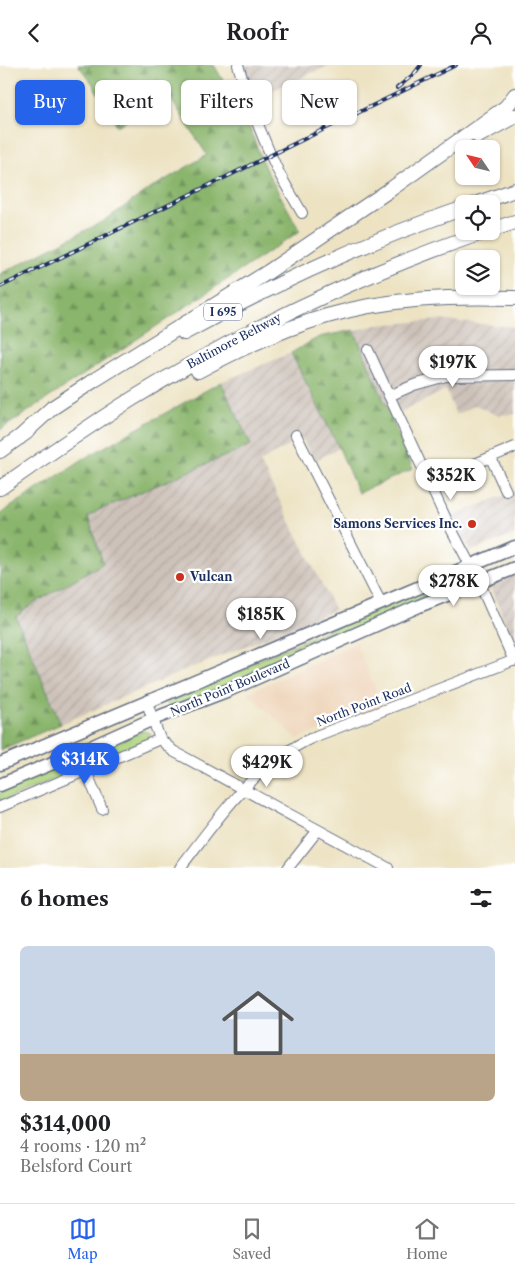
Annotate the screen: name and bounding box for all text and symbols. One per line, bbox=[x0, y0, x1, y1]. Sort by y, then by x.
icon: back bbox=[20, 19, 48, 47]
text: Roofr bbox=[226, 19, 289, 46]
icon: person bbox=[467, 19, 495, 47]
chip: Buy bbox=[15, 80, 85, 125]
chip: Rent bbox=[95, 80, 171, 125]
chip: Filters bbox=[181, 80, 272, 125]
chip: New bbox=[282, 80, 357, 125]
north arrow bbox=[455, 140, 500, 185]
map controls bbox=[455, 140, 500, 295]
button: locate bbox=[455, 195, 500, 240]
button: layers bbox=[455, 250, 500, 295]
road number: I 695 bbox=[204, 303, 242, 321]
street label: Baltimore Beltway bbox=[184, 309, 284, 372]
pin: $197K bbox=[418, 345, 488, 388]
text: $197K bbox=[430, 352, 476, 372]
pin: $352K bbox=[416, 459, 486, 501]
text: $352K bbox=[426, 465, 476, 485]
place label: Samons Services Inc. bbox=[333, 516, 462, 531]
marker: Samons Services Inc. bbox=[466, 518, 478, 530]
pin: $278K bbox=[419, 565, 489, 607]
place label: Vulcan bbox=[189, 569, 233, 584]
marker: Vulcan bbox=[174, 571, 186, 583]
text: $278K bbox=[429, 571, 479, 591]
pin: $185K bbox=[226, 597, 296, 640]
text: $185K bbox=[237, 604, 285, 624]
street label: North Point Boulevard bbox=[168, 655, 292, 720]
street label: North Point Road bbox=[314, 679, 414, 729]
pin: $314K bbox=[50, 743, 120, 785]
pin: $429K bbox=[232, 745, 302, 788]
text: $314K bbox=[61, 749, 109, 769]
text: $429K bbox=[242, 752, 292, 772]
icon: filters bbox=[467, 884, 495, 912]
text: 6 homes bbox=[20, 886, 109, 911]
icon: home bbox=[213, 978, 303, 1068]
text: $314,000 bbox=[20, 1111, 111, 1136]
text: 4 rooms · 120 m² bbox=[20, 1136, 146, 1156]
text: Belsford Court bbox=[20, 1156, 132, 1176]
tab: Map bbox=[67, 1215, 98, 1263]
tab: Saved bbox=[233, 1215, 271, 1263]
tab: Home bbox=[406, 1215, 447, 1263]

